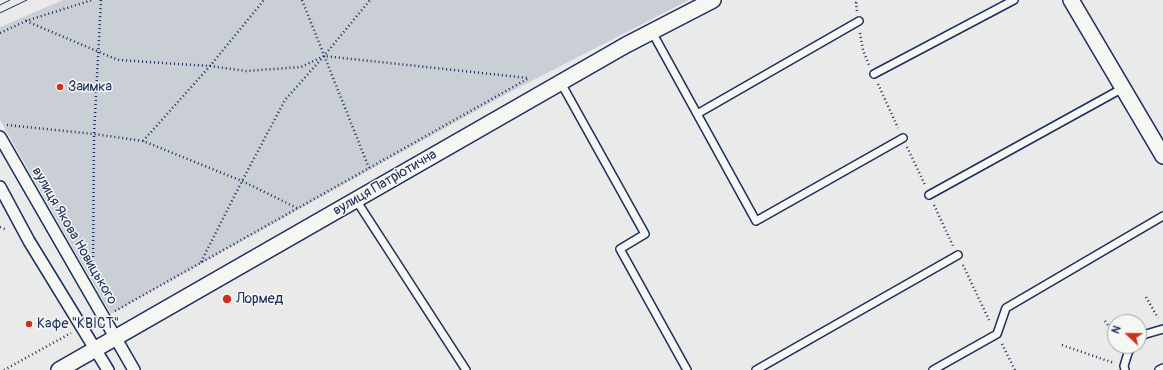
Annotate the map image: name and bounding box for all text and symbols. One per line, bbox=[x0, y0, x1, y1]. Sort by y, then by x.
place label: Заимка bbox=[68, 79, 112, 95]
marker: Заимка bbox=[55, 82, 65, 92]
street label: вулиця Патріотична bbox=[330, 146, 440, 220]
street label: вулиця Якова Новицького bbox=[28, 164, 120, 308]
place label: Лормед bbox=[236, 291, 283, 307]
marker: Лормед bbox=[221, 293, 233, 305]
north arrow bbox=[1107, 314, 1147, 354]
place label: Кафе "КВІСТ" bbox=[37, 316, 119, 332]
marker: Кафе "КВІСТ" bbox=[24, 319, 34, 329]
text: N bbox=[1109, 324, 1124, 336]

